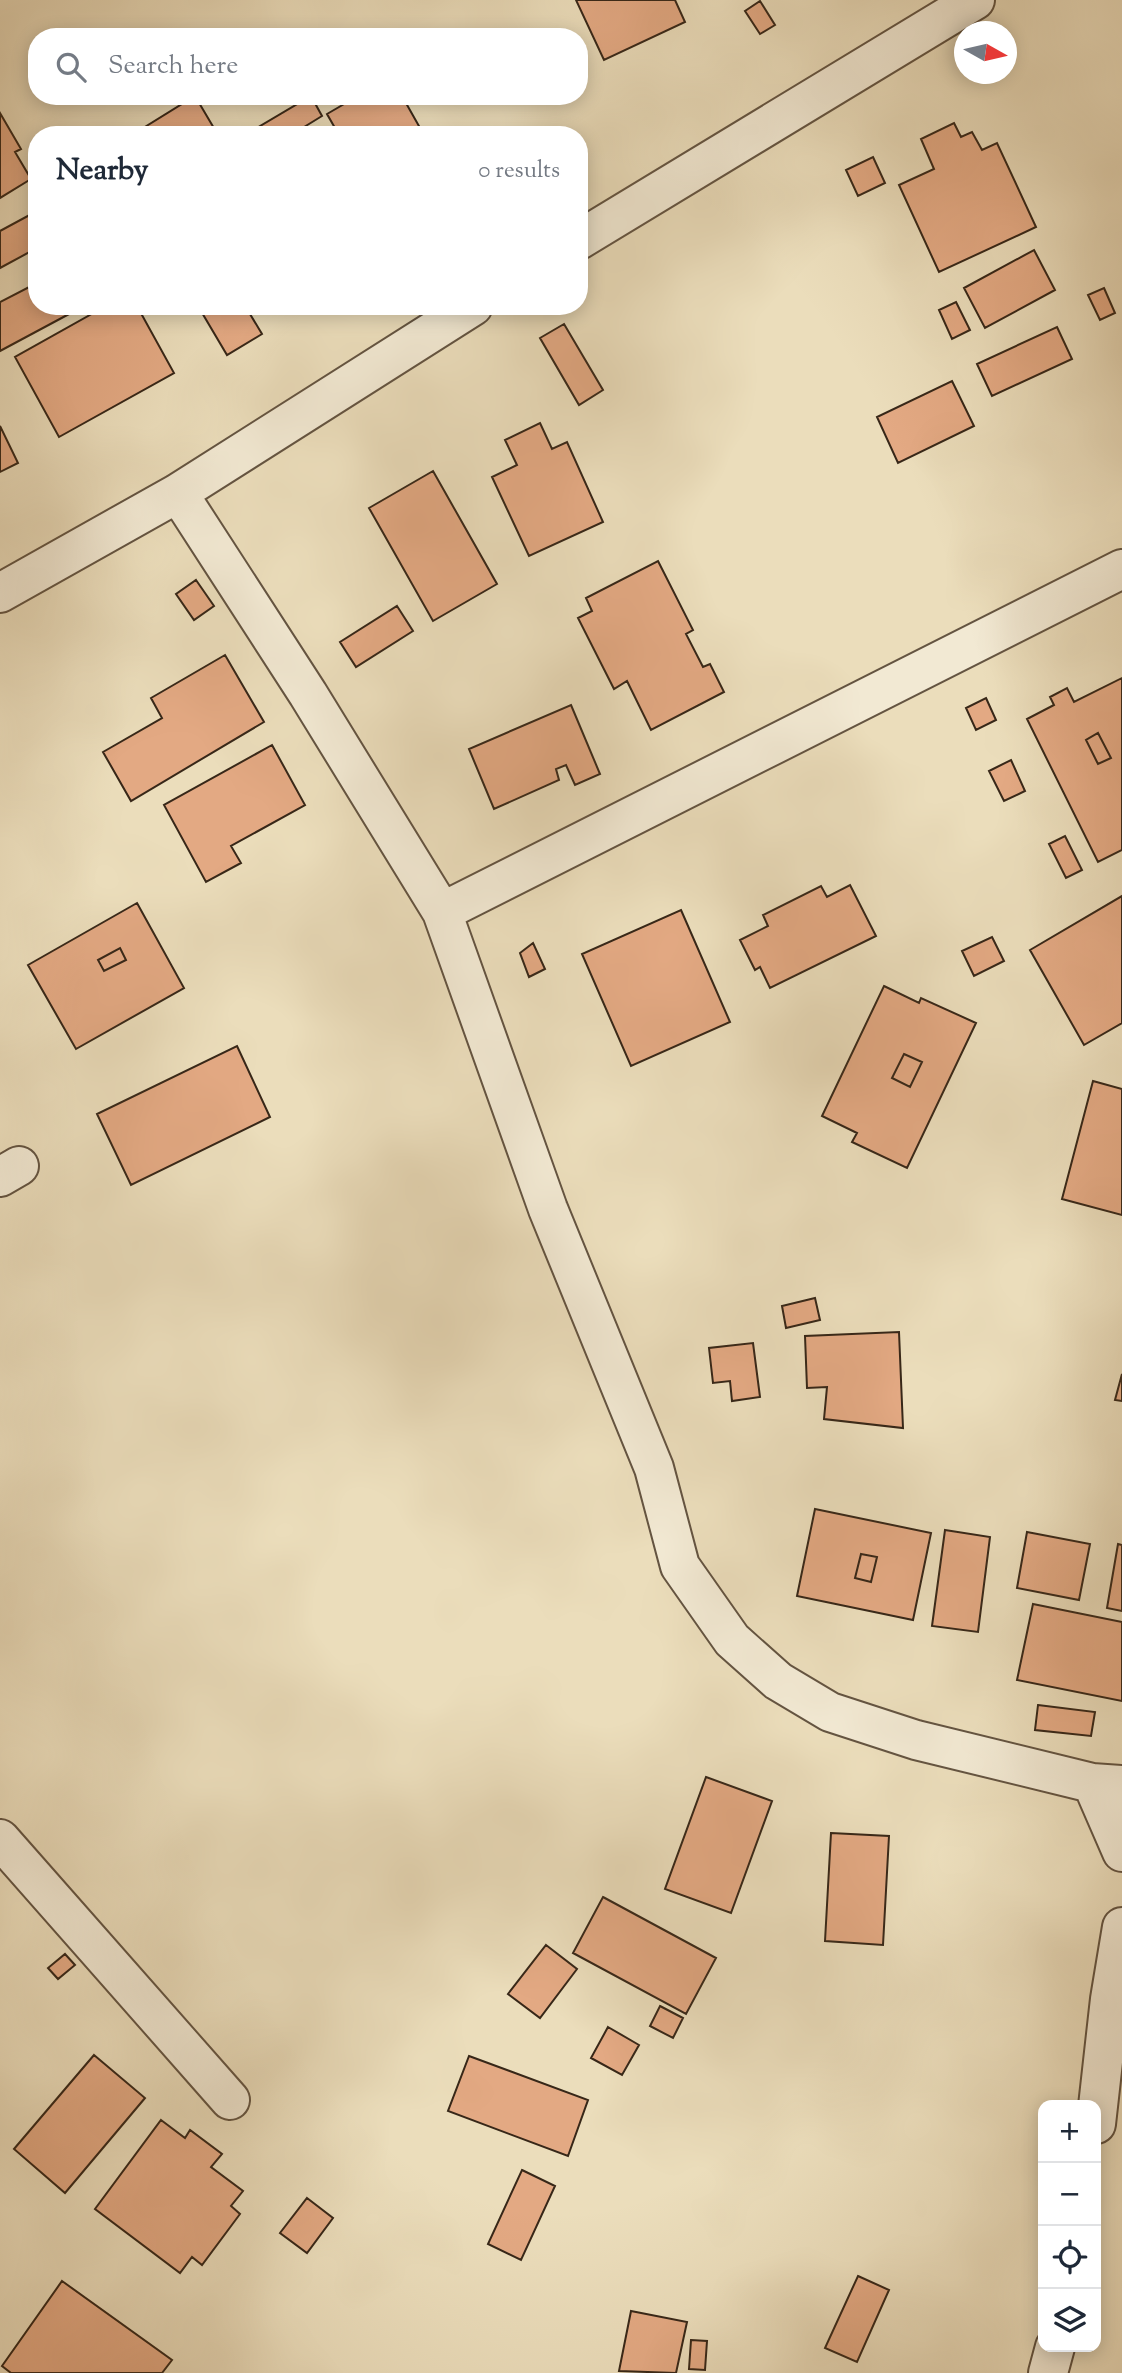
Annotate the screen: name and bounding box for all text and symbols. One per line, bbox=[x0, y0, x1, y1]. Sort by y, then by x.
north arrow bbox=[954, 21, 1017, 84]
search box bbox=[28, 28, 588, 105]
icon: search bbox=[52, 48, 90, 86]
text: Search here bbox=[108, 48, 238, 85]
text: Nearby bbox=[56, 150, 148, 193]
text: 0 results bbox=[478, 155, 560, 188]
map controls bbox=[1038, 2100, 1101, 2352]
button: + bbox=[1038, 2100, 1101, 2163]
button: − bbox=[1038, 2163, 1101, 2226]
button: locate bbox=[1038, 2226, 1101, 2289]
button: layers bbox=[1038, 2289, 1101, 2352]

